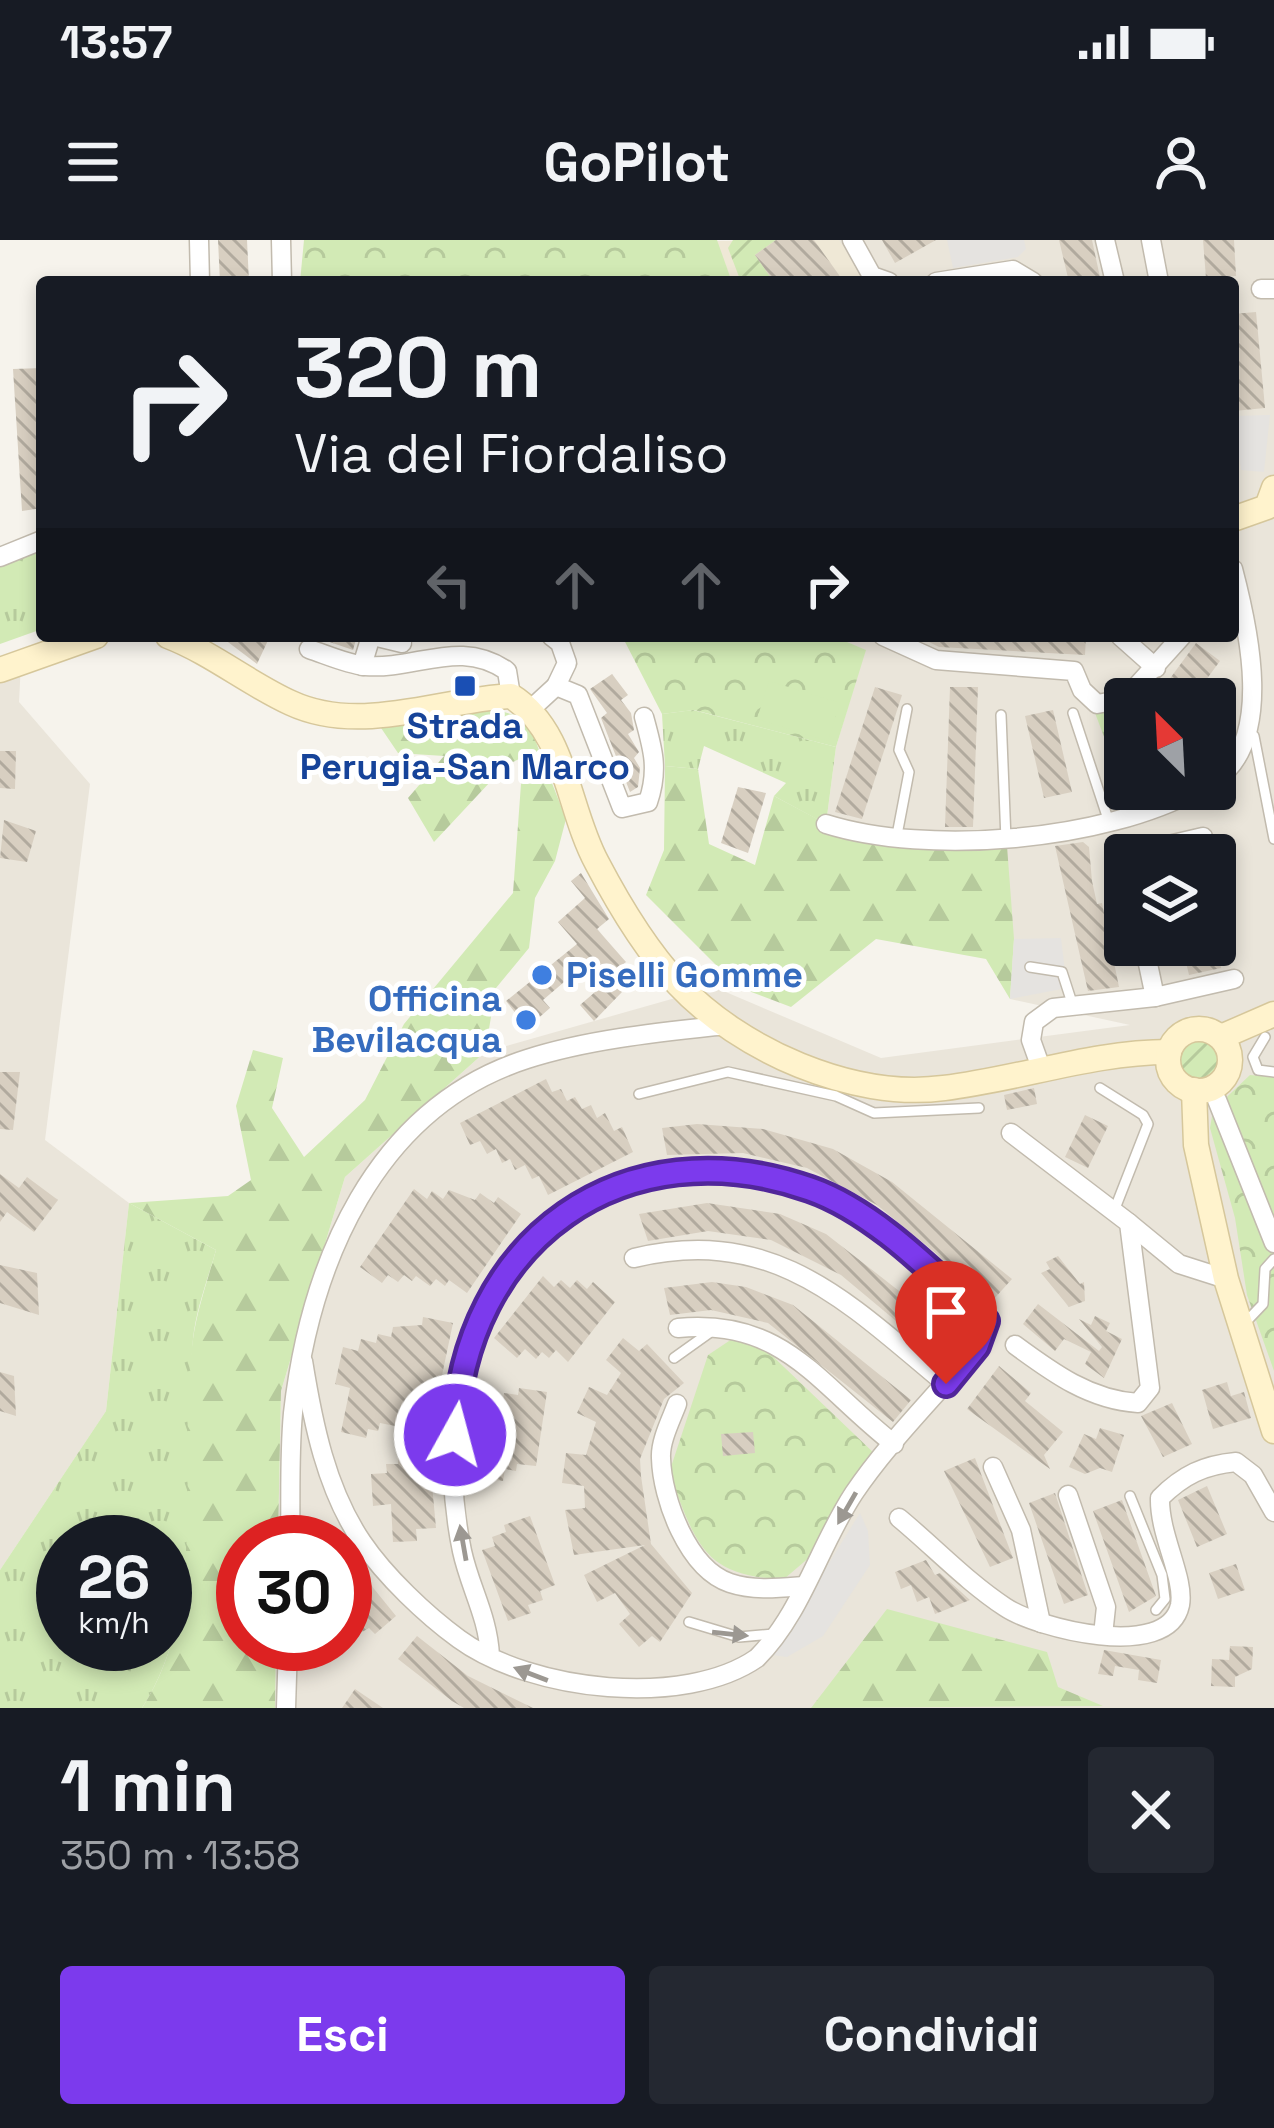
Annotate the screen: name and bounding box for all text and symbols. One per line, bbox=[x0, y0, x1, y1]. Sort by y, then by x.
text: 13:57 bbox=[60, 14, 173, 71]
text: GoPilot bbox=[544, 128, 730, 197]
icon: menu bbox=[60, 129, 126, 195]
icon: person bbox=[1148, 129, 1214, 195]
text: 320 m bbox=[294, 314, 542, 422]
icon: right bbox=[96, 324, 252, 480]
text: Via del Fiordaliso bbox=[294, 419, 729, 488]
icon: left bbox=[416, 552, 482, 618]
icon: ahead bbox=[542, 552, 608, 618]
icon: ahead bbox=[668, 552, 734, 618]
icon: right bbox=[794, 552, 860, 618]
marker: Strada Perugia-San Marco bbox=[452, 673, 478, 699]
north arrow bbox=[1104, 678, 1236, 810]
map controls bbox=[1104, 678, 1236, 966]
place label: Strada Perugia-San Marco bbox=[300, 703, 630, 790]
button: layers bbox=[1104, 834, 1236, 966]
place label: Piselli Gomme bbox=[566, 952, 803, 998]
marker: Piselli Gomme bbox=[529, 962, 555, 988]
place label: Officina Bevilacqua bbox=[311, 976, 502, 1063]
marker: Officina Bevilacqua bbox=[513, 1007, 539, 1033]
pin bbox=[895, 1261, 997, 1384]
icon: arrive bbox=[913, 1279, 979, 1345]
position arrow bbox=[392, 1372, 518, 1498]
one-way arrow bbox=[837, 1491, 858, 1525]
speed limit sign: 30 bbox=[216, 1515, 372, 1671]
one-way arrow bbox=[453, 1524, 471, 1562]
text: 26 bbox=[78, 1539, 150, 1616]
text: km/h bbox=[78, 1603, 150, 1642]
one-way arrow bbox=[712, 1625, 750, 1644]
one-way arrow bbox=[512, 1663, 548, 1682]
text: 1 min bbox=[60, 1740, 236, 1832]
button: close bbox=[1088, 1747, 1214, 1873]
text: 350 m · 13:58 bbox=[60, 1831, 300, 1880]
button: Esci bbox=[60, 1966, 625, 2104]
button: Condividi bbox=[649, 1966, 1214, 2104]

